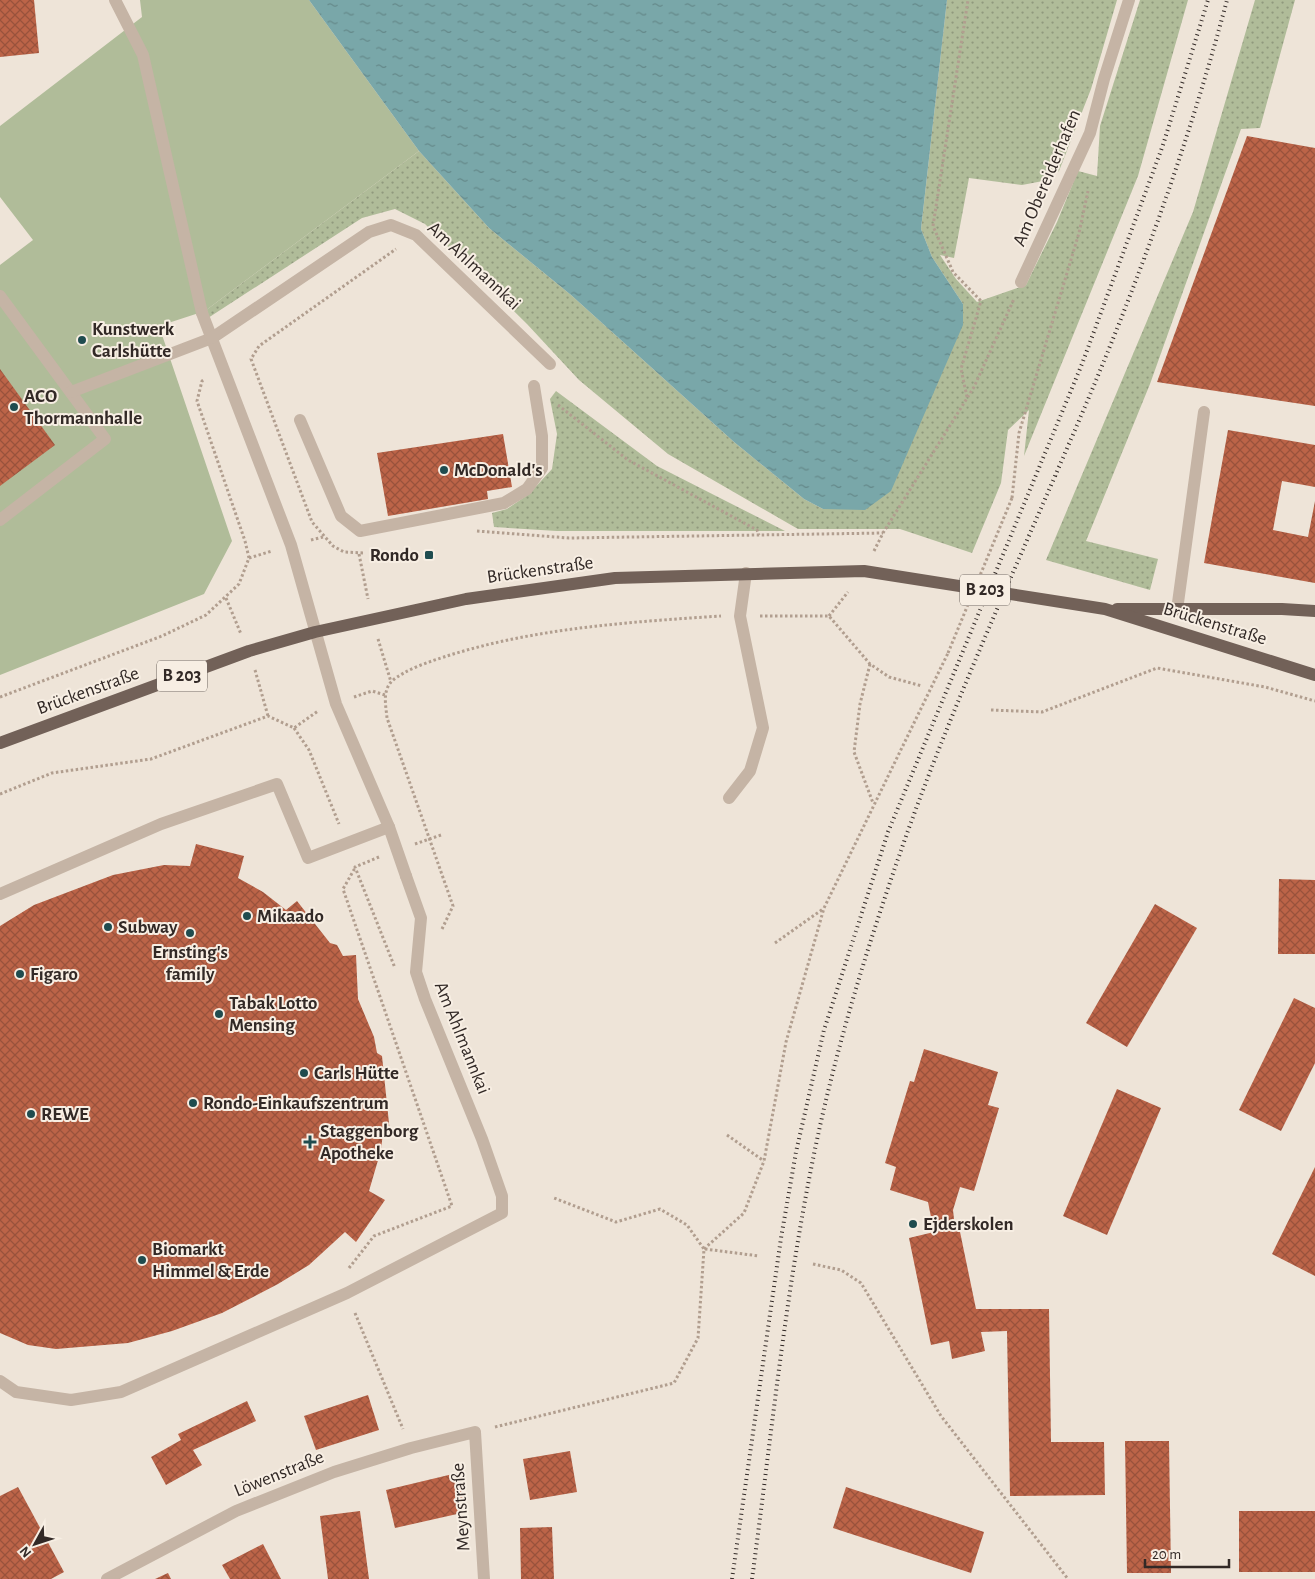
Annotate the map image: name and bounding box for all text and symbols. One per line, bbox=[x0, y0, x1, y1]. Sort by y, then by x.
street label: Am Obereiderhafen bbox=[1010, 107, 1084, 249]
street label: Am Ahlmannkai bbox=[424, 218, 524, 314]
place label: Kunstwerk Carlshütte bbox=[92, 320, 175, 361]
marker: Kunstwerk Carlshütte bbox=[76, 334, 88, 346]
place label: ACO Thormannhalle bbox=[24, 387, 142, 428]
marker: ACO Thormannhalle bbox=[8, 401, 20, 413]
place label: McDonald's bbox=[454, 461, 543, 480]
marker: McDonald's bbox=[438, 464, 450, 476]
place label: Rondo bbox=[370, 546, 419, 565]
marker: Rondo bbox=[423, 549, 435, 561]
street label: Brückenstraße bbox=[486, 553, 594, 587]
road number: B 203 bbox=[960, 574, 1010, 606]
street label: Brückenstraße bbox=[1161, 599, 1269, 649]
road number: B 203 bbox=[157, 660, 207, 691]
street label: Brückenstraße bbox=[34, 664, 142, 718]
place label: Mikaado bbox=[257, 907, 324, 926]
marker: Mikaado bbox=[241, 910, 253, 922]
place label: Subway bbox=[118, 918, 178, 937]
marker: Subway bbox=[102, 921, 114, 933]
marker: Ernsting's family bbox=[184, 927, 196, 939]
place label: Ernsting's family bbox=[152, 943, 228, 984]
place label: Figaro bbox=[30, 965, 78, 984]
marker: Figaro bbox=[14, 968, 26, 980]
street label: Am Ahlmannkai bbox=[431, 979, 493, 1097]
place label: Tabak Lotto Mensing bbox=[229, 994, 317, 1035]
marker: Tabak Lotto Mensing bbox=[213, 1008, 225, 1020]
place label: Carls Hütte bbox=[314, 1064, 399, 1083]
marker: Carls Hütte bbox=[298, 1067, 310, 1079]
place label: Rondo-Einkaufszentrum bbox=[203, 1094, 389, 1113]
marker: Rondo-Einkaufszentrum bbox=[187, 1097, 199, 1109]
place label: REWE bbox=[41, 1105, 89, 1124]
marker: REWE bbox=[25, 1108, 37, 1120]
place label: Staggenborg Apotheke bbox=[320, 1122, 419, 1163]
marker: Staggenborg Apotheke bbox=[304, 1136, 316, 1148]
place label: Ejderskolen bbox=[923, 1215, 1013, 1234]
marker: Ejderskolen bbox=[907, 1218, 919, 1230]
place label: Biomarkt Himmel & Erde bbox=[152, 1240, 269, 1281]
marker: Biomarkt Himmel & Erde bbox=[136, 1254, 148, 1266]
street label: Löwenstraße bbox=[231, 1447, 327, 1501]
street label: Meynstraße bbox=[448, 1462, 474, 1552]
north arrow bbox=[10, 1519, 60, 1569]
scale bar bbox=[1145, 1536, 1229, 1568]
text: N bbox=[17, 1543, 34, 1560]
text: 20 m bbox=[1152, 1547, 1181, 1562]

